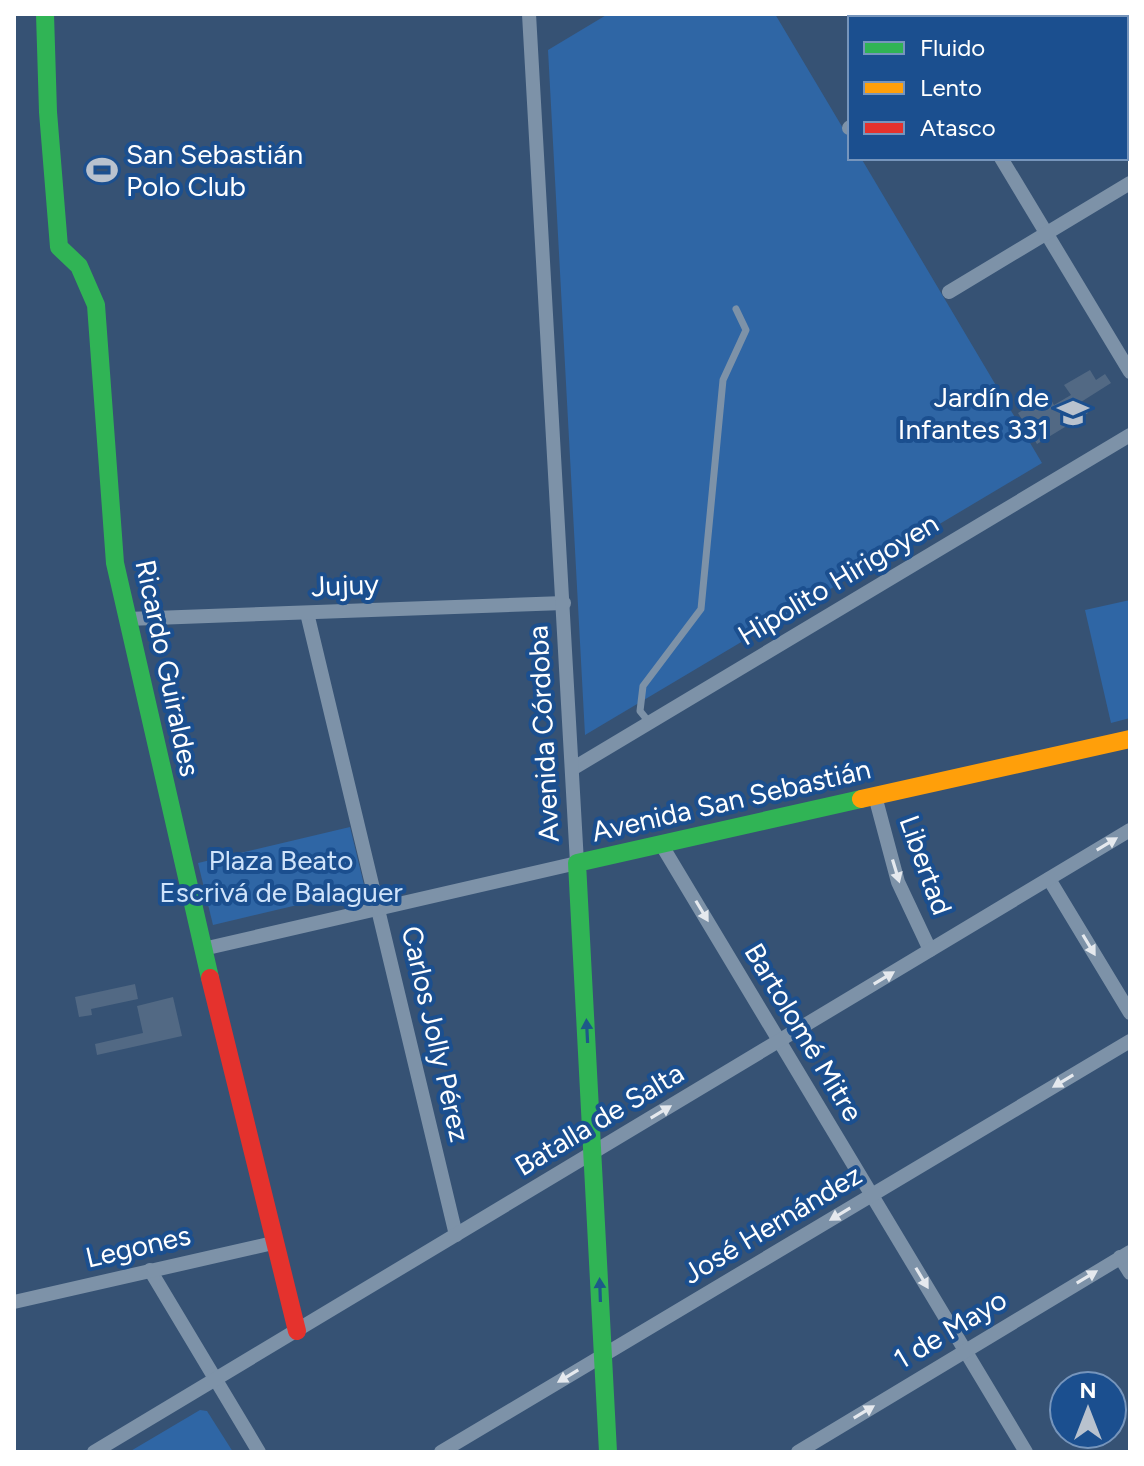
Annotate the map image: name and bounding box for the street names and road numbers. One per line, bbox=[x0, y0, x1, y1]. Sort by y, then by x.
street label: Hipolito Hirigoyen bbox=[732, 506, 944, 652]
street label: Ricardo Guiraldes bbox=[128, 557, 208, 779]
street label: Jujuy bbox=[310, 567, 380, 603]
street label: Avenida Córdoba bbox=[520, 625, 566, 843]
street label: Avenida San Sebastián bbox=[588, 751, 874, 849]
street label: Libertad bbox=[892, 811, 960, 919]
street label: Carlos Jolly Pérez bbox=[395, 923, 477, 1145]
street label: Bartolomé Mitre bbox=[738, 937, 870, 1127]
street label: Batalla de Salta bbox=[508, 1055, 690, 1183]
street label: José Hernández bbox=[676, 1157, 868, 1291]
street label: Legones bbox=[82, 1217, 194, 1275]
street label: 1 de Mayo bbox=[887, 1282, 1013, 1376]

